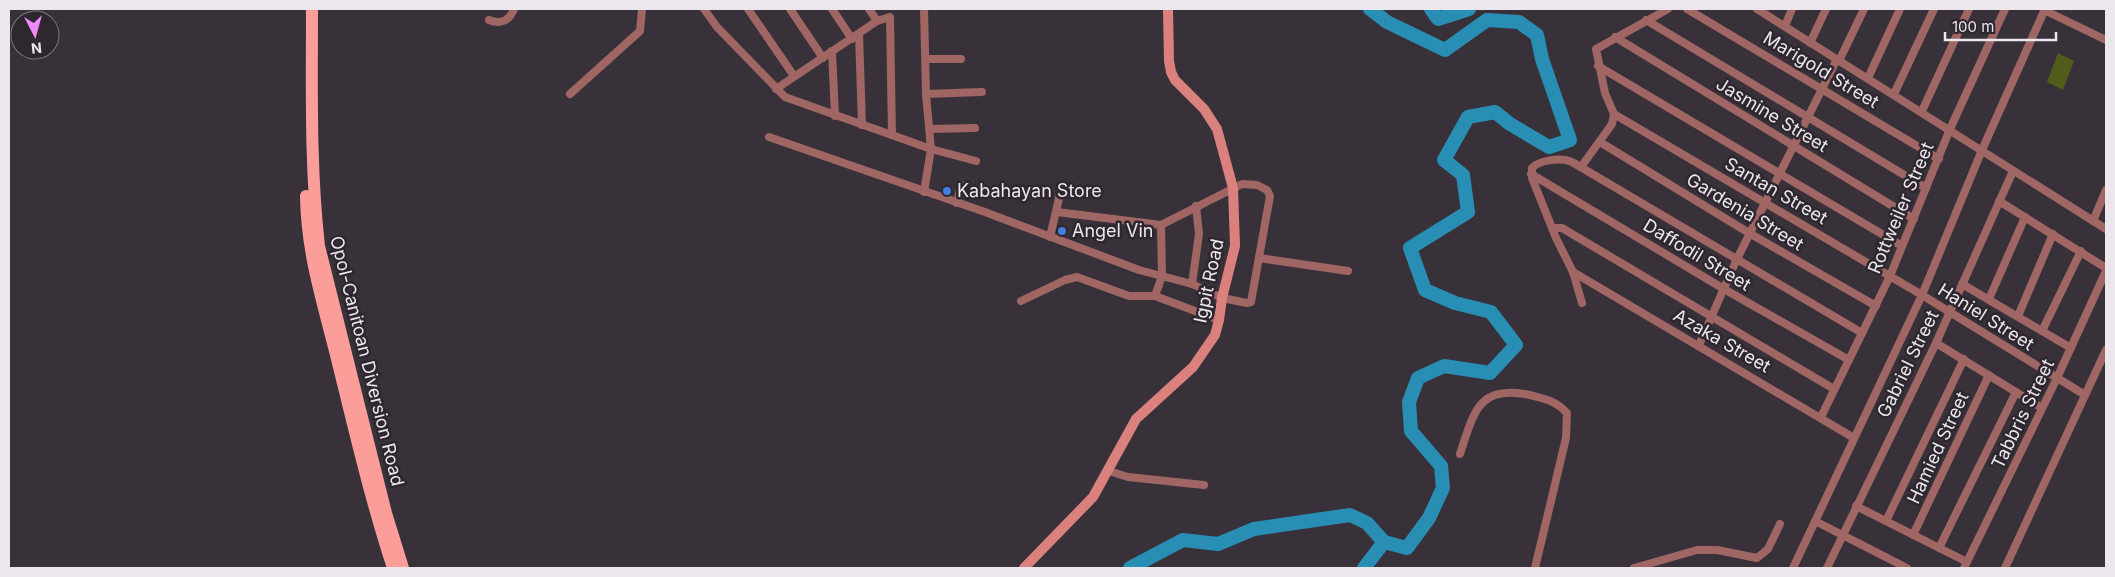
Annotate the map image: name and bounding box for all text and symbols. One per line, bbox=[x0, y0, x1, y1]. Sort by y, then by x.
north arrow bbox=[10, 10, 60, 60]
scale bar bbox=[1945, 10, 2056, 42]
text: 100 m bbox=[1952, 17, 1994, 36]
street label: Marigold Street bbox=[1760, 27, 1883, 112]
text: N bbox=[30, 39, 43, 57]
street label: Jasmine Street bbox=[1712, 73, 1832, 156]
street label: Rottweiler Street bbox=[1863, 139, 1938, 277]
street label: Santan Street bbox=[1721, 153, 1831, 228]
street label: Gardenia Street bbox=[1683, 168, 1808, 255]
place label: Kabahayan Store bbox=[957, 180, 1102, 201]
marker: Kabahayan Store bbox=[941, 185, 953, 197]
street label: Daffodil Street bbox=[1640, 214, 1755, 295]
place label: Angel Vin bbox=[1072, 220, 1153, 241]
marker: Angel Vin bbox=[1056, 225, 1068, 237]
street label: Opol-Canitoan Diversion Road bbox=[326, 234, 409, 488]
street label: Igpit Road bbox=[1189, 237, 1228, 325]
street label: Haniel Street bbox=[1934, 279, 2038, 354]
street label: Azaka Street bbox=[1670, 304, 1774, 377]
street label: Gabriel Street bbox=[1873, 307, 1943, 421]
street label: Tabbris Street bbox=[1987, 356, 2058, 472]
street label: Hamied Street bbox=[1902, 388, 1973, 507]

